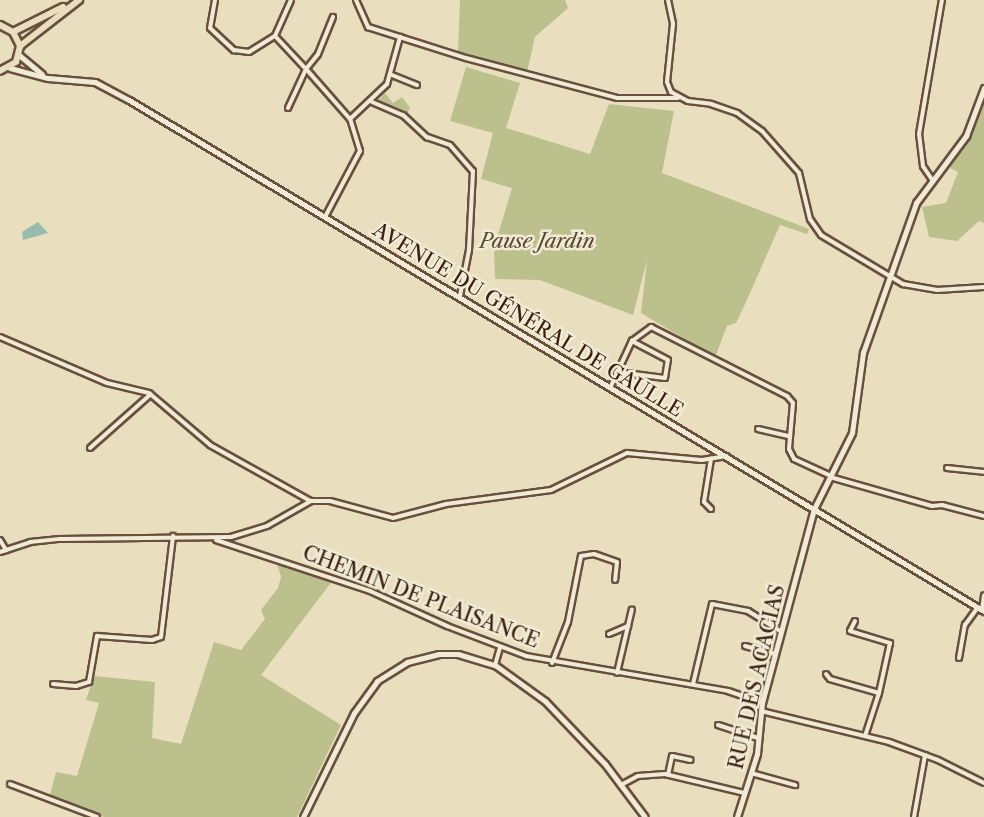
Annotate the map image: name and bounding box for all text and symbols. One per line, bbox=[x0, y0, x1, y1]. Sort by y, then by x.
street label: AVENUE DU GÉNÉRAL DE GAULLE bbox=[368, 218, 688, 422]
park label: Pause Jardin bbox=[480, 229, 594, 253]
street label: CHEMIN DE PLAISANCE bbox=[299, 541, 543, 653]
street label: RUE DES ACACIAS bbox=[724, 582, 790, 772]

